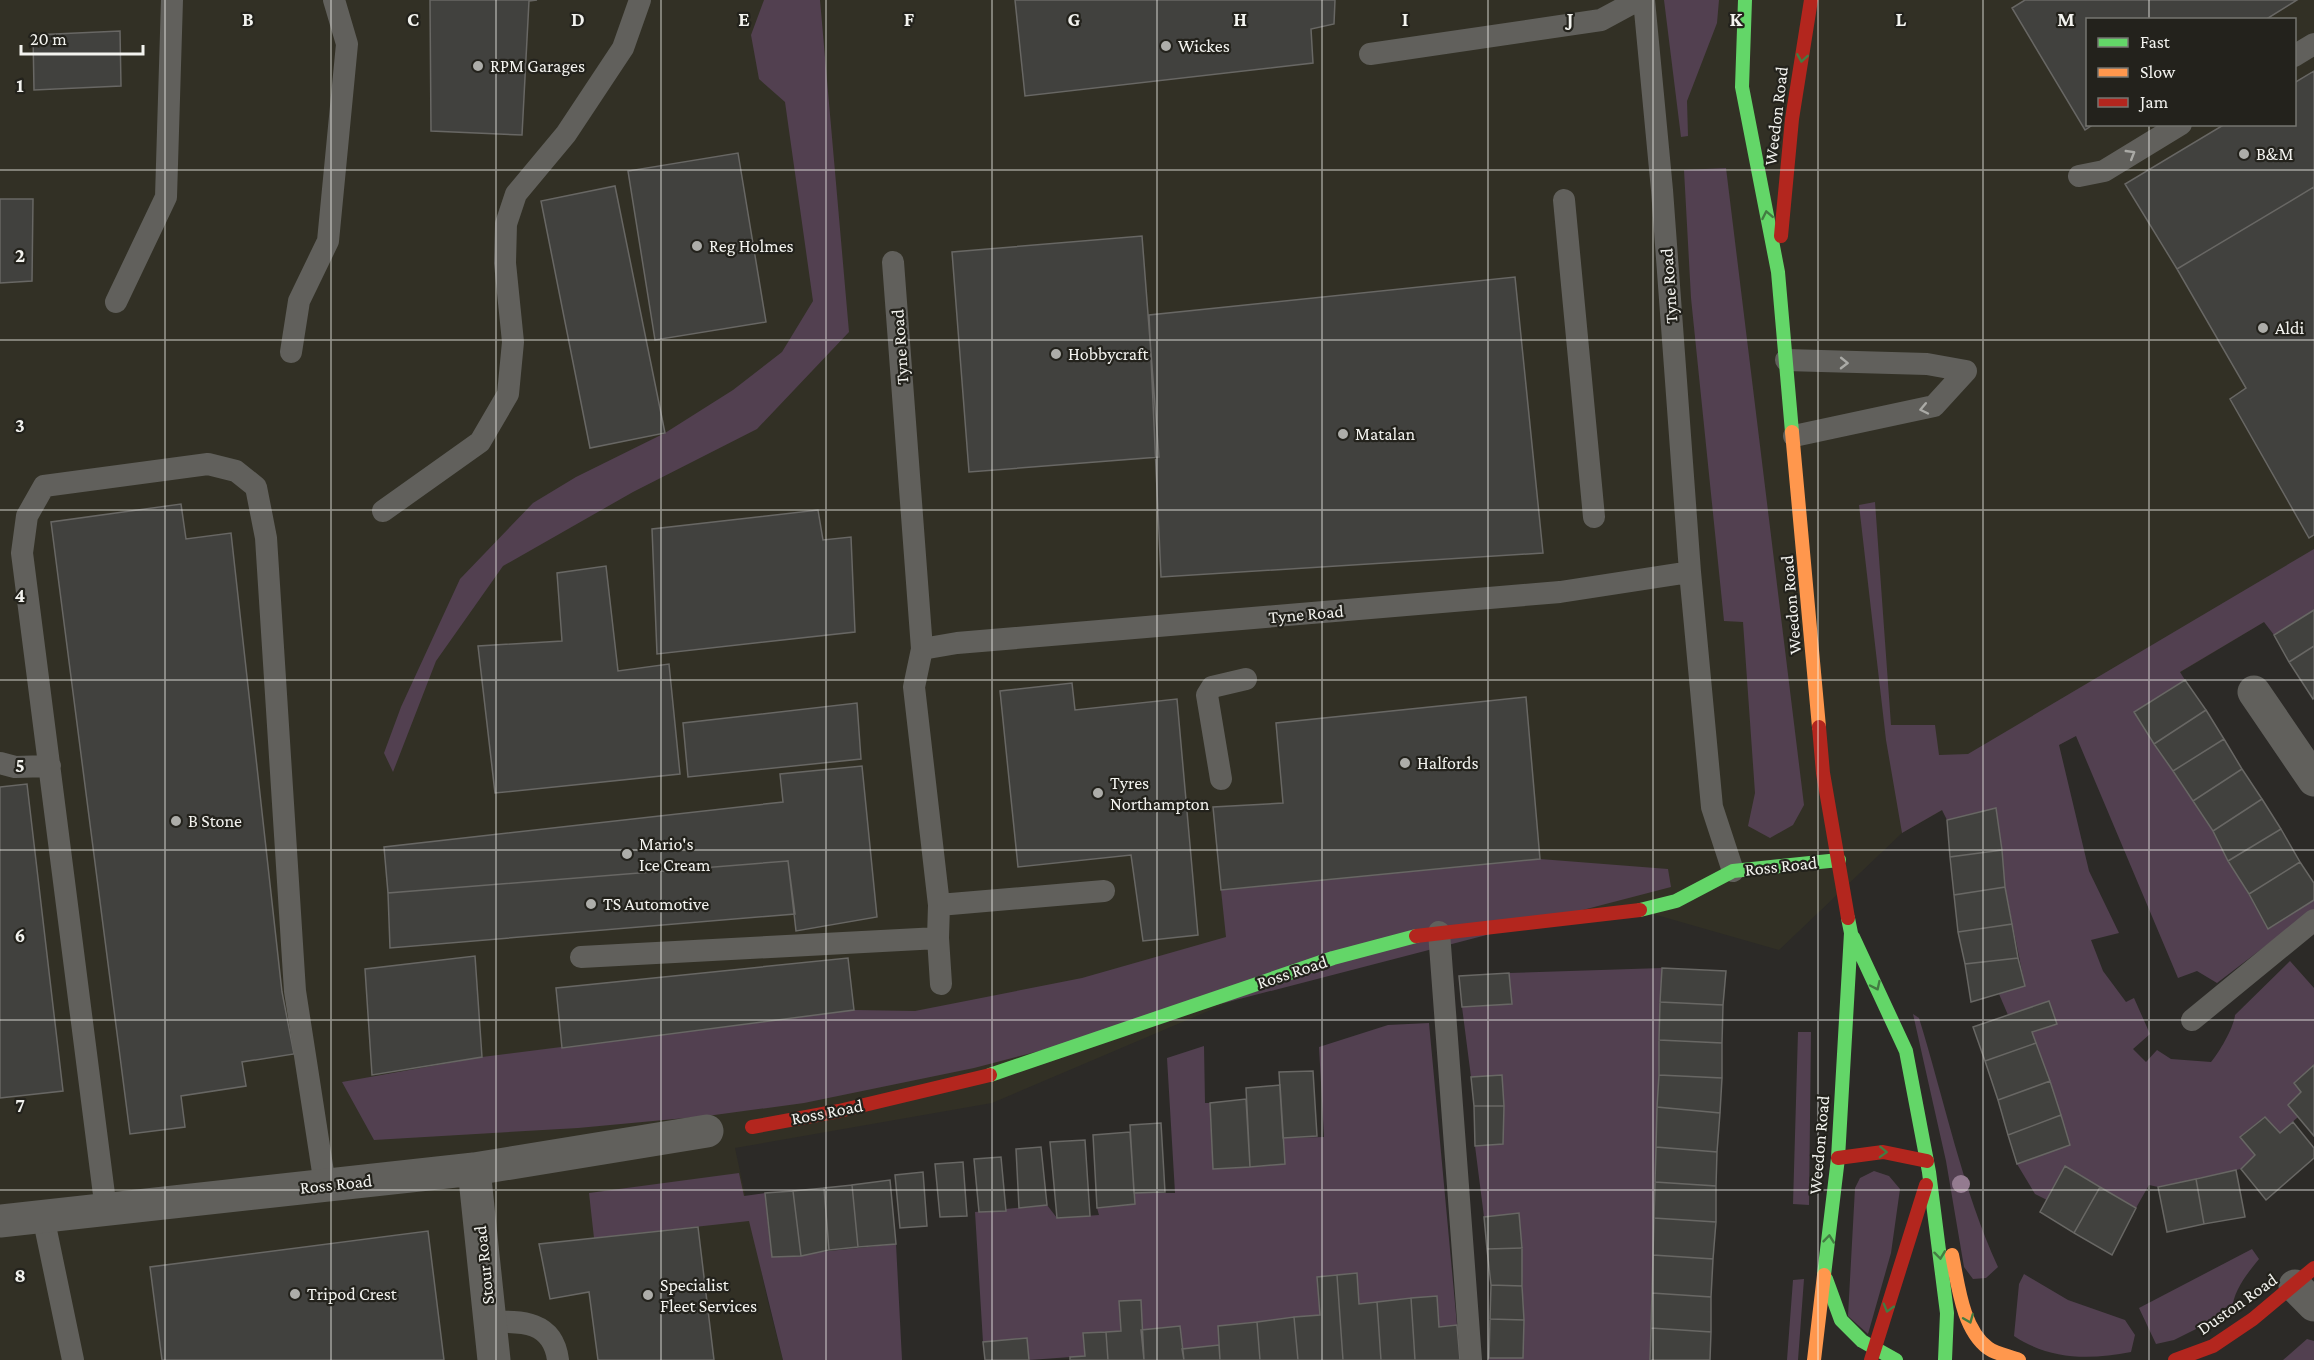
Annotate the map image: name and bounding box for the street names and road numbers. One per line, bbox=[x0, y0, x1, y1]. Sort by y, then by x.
street label: Weedon Road bbox=[1760, 65, 1792, 167]
street label: Tyne Road bbox=[1656, 247, 1682, 324]
street label: Tyne Road bbox=[887, 308, 913, 385]
street label: Weedon Road bbox=[1777, 554, 1805, 655]
street label: Tyne Road bbox=[1267, 601, 1345, 627]
street label: Ross Road bbox=[1744, 852, 1819, 880]
street label: Ross Road bbox=[1254, 951, 1330, 993]
street label: Weedon Road bbox=[1805, 1094, 1833, 1195]
street label: Ross Road bbox=[789, 1095, 865, 1129]
street label: Ross Road bbox=[299, 1170, 374, 1198]
street label: Stour Road bbox=[470, 1224, 498, 1305]
street label: Duston Road bbox=[2193, 1269, 2281, 1339]

